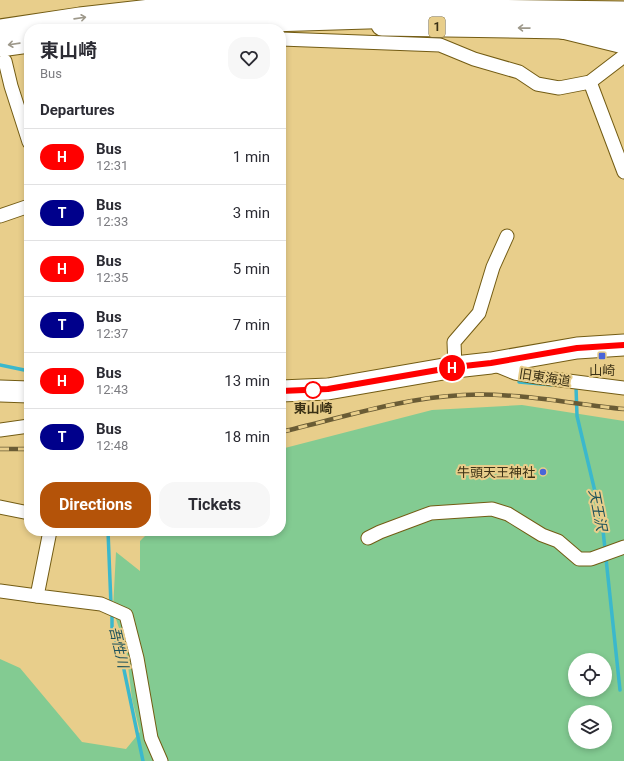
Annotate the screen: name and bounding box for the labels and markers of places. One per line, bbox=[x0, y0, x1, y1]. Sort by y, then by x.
marker: 山崎 bbox=[597, 351, 607, 361]
place label: 山崎 bbox=[589, 363, 615, 378]
marker: 東山崎 bbox=[304, 381, 322, 399]
place label: 東山崎 bbox=[293, 401, 333, 416]
place label: 牛頭天王神社 bbox=[457, 465, 535, 480]
marker: 牛頭天王神社 bbox=[538, 467, 548, 477]

